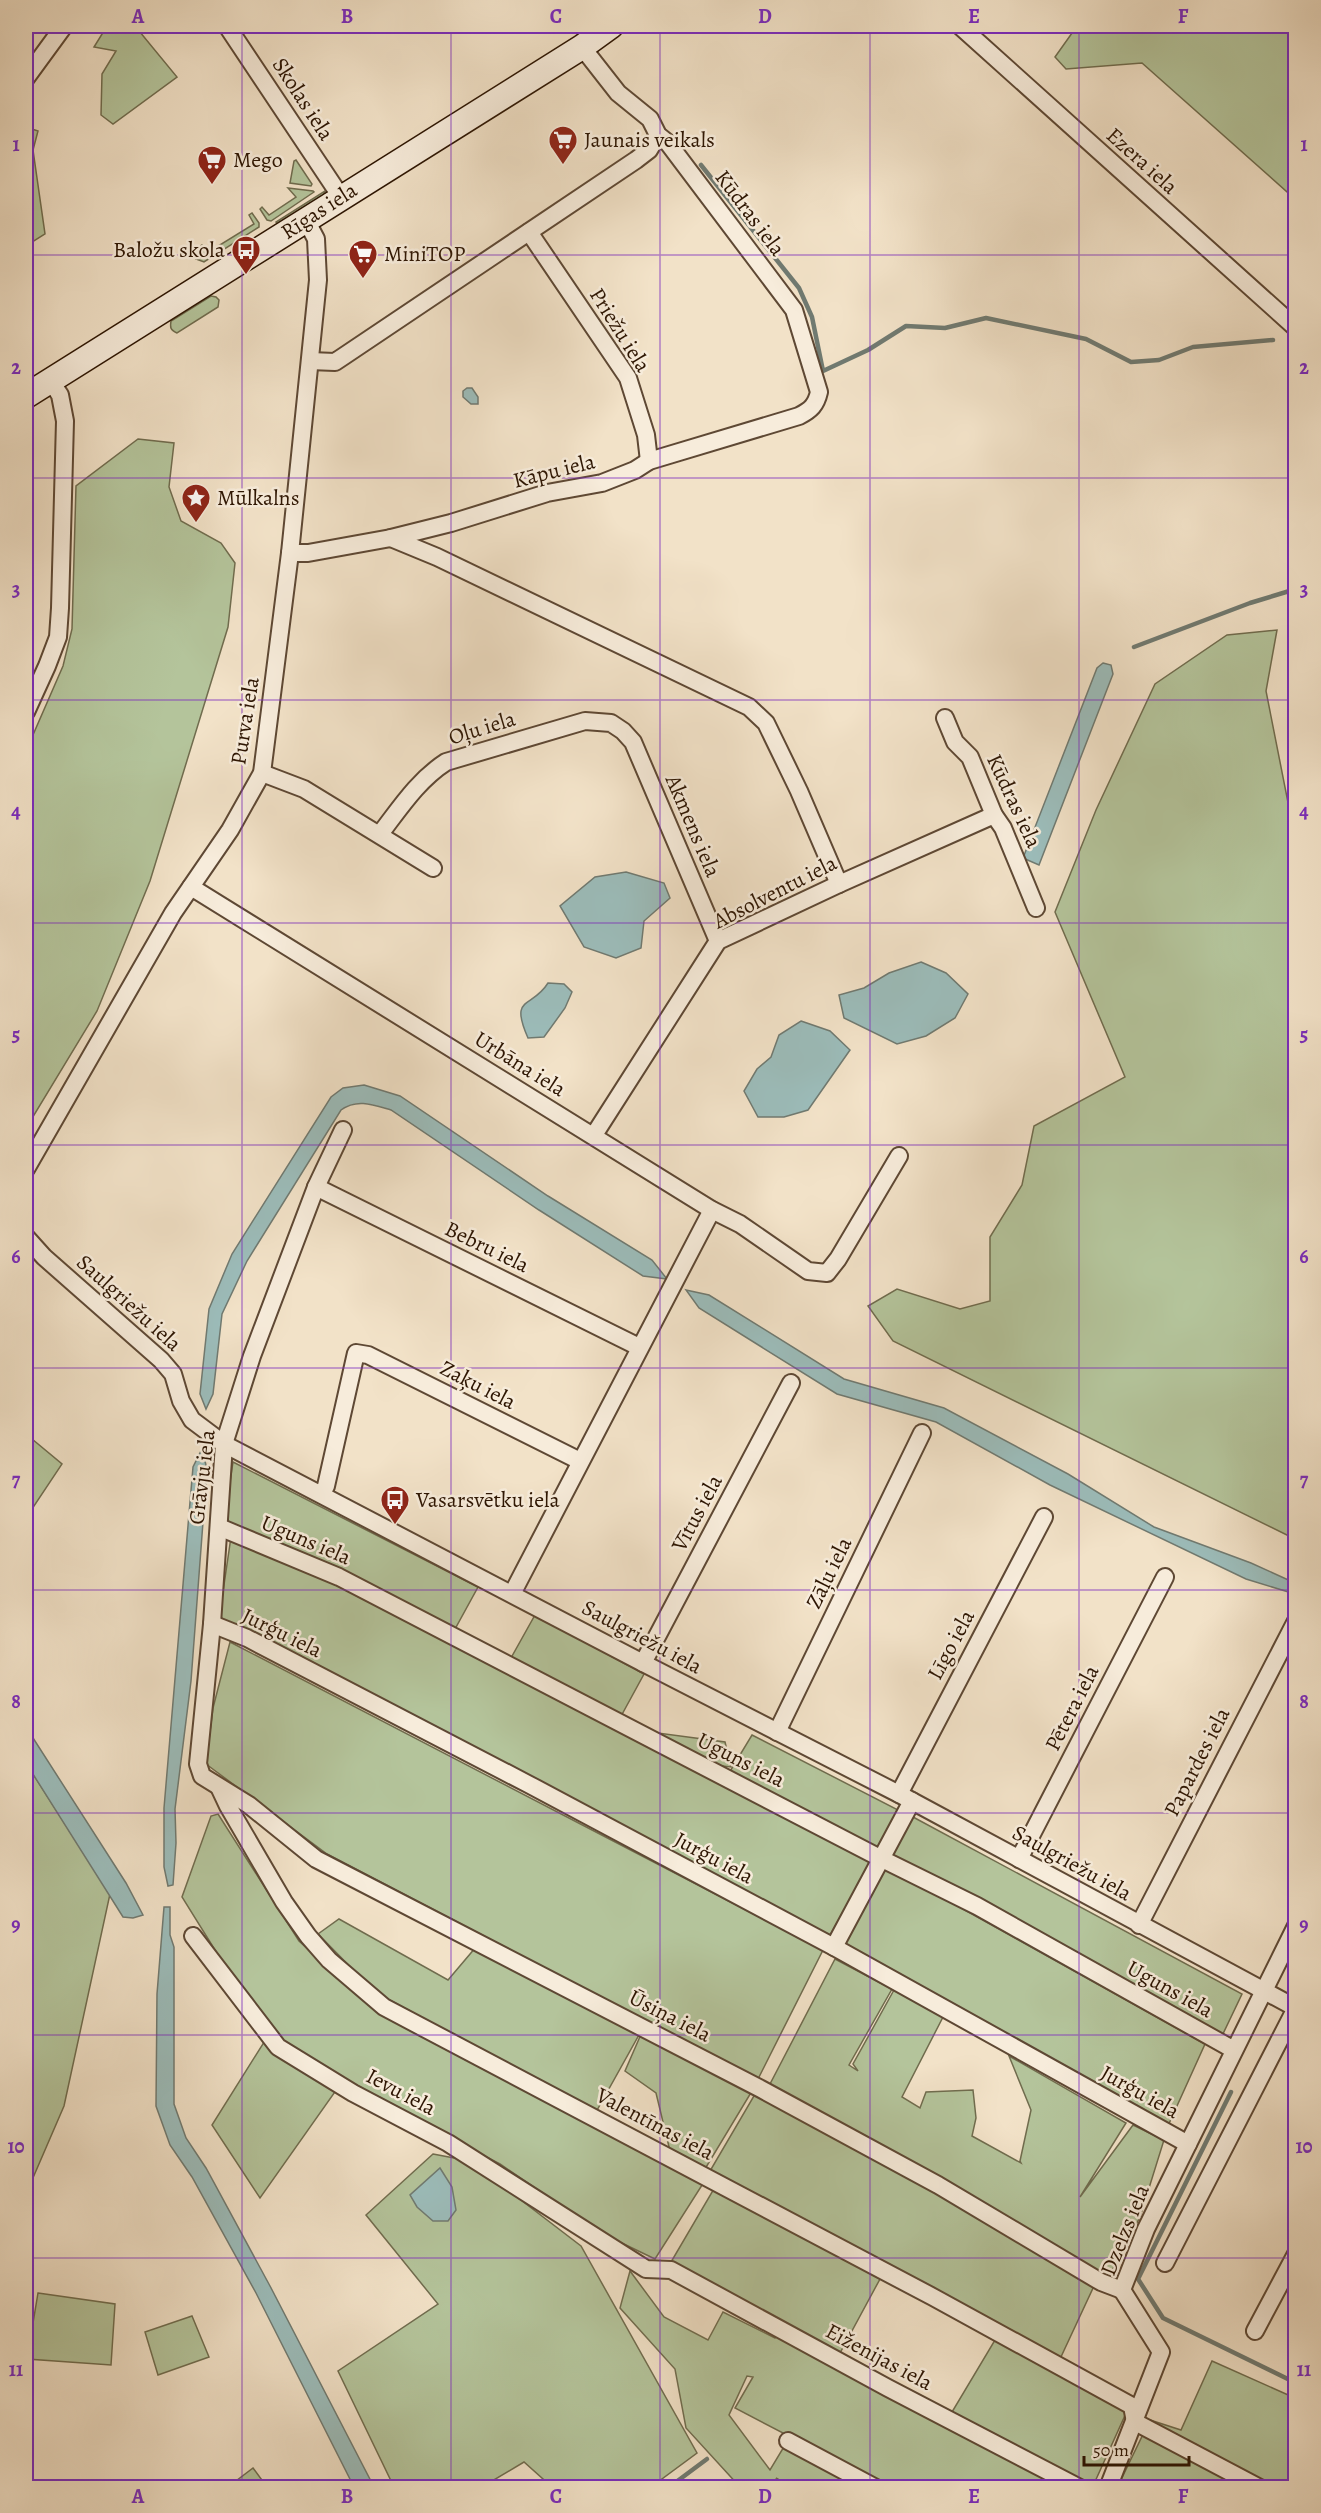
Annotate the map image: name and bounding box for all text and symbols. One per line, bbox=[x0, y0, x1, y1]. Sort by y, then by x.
text: A bbox=[131, 3, 145, 30]
text: B bbox=[341, 3, 353, 30]
text: C bbox=[550, 3, 562, 30]
text: D bbox=[758, 3, 772, 30]
text: E bbox=[968, 3, 980, 30]
text: F bbox=[1178, 3, 1189, 30]
street label: Skolas iela bbox=[265, 52, 341, 147]
street label: Ezera iela bbox=[1100, 121, 1185, 202]
supermarket icon: Jaunais veikals bbox=[547, 124, 579, 166]
place label: Jaunais veikals bbox=[584, 125, 715, 155]
text: 1 bbox=[12, 131, 20, 158]
text: 1 bbox=[1300, 131, 1308, 158]
supermarket icon: Mego bbox=[196, 144, 228, 186]
place label: Mego bbox=[233, 145, 283, 175]
street label: Kūdras iela bbox=[708, 164, 793, 263]
street label: Rīgas iela bbox=[275, 175, 364, 247]
bus stop icon: Baložu skola bbox=[230, 234, 262, 276]
place label: Baložu skola bbox=[113, 235, 226, 265]
supermarket icon: MiniTOP bbox=[347, 238, 379, 280]
place label: MiniTOP bbox=[384, 239, 465, 269]
street label: Priežu iela bbox=[582, 282, 658, 379]
text: 2 bbox=[11, 354, 21, 381]
text: 2 bbox=[1299, 354, 1309, 381]
street label: Kāpu iela bbox=[510, 446, 599, 496]
place icon: Mūlkalns bbox=[180, 482, 212, 524]
place label: Mūlkalns bbox=[217, 483, 299, 513]
text: 3 bbox=[12, 576, 20, 603]
text: 3 bbox=[1300, 576, 1308, 603]
street label: Purva iela bbox=[223, 674, 267, 767]
street label: Oļu iela bbox=[445, 703, 520, 752]
street label: Kūdras iela bbox=[979, 749, 1049, 854]
street label: Akmens iela bbox=[658, 769, 728, 882]
text: 4 bbox=[11, 798, 21, 825]
text: 4 bbox=[1299, 798, 1309, 825]
street label: Absolventu iela bbox=[707, 848, 843, 937]
text: 5 bbox=[12, 1021, 20, 1048]
text: 5 bbox=[1300, 1021, 1308, 1048]
street label: Urbāna iela bbox=[468, 1024, 572, 1104]
street label: Bebru iela bbox=[440, 1214, 535, 1281]
text: 6 bbox=[11, 1243, 21, 1270]
text: 6 bbox=[1299, 1243, 1309, 1270]
street label: Saulgriežu iela bbox=[70, 1248, 189, 1359]
street label: Zaķu iela bbox=[435, 1353, 522, 1417]
street label: Grāvju iela bbox=[181, 1427, 223, 1526]
text: 7 bbox=[12, 1466, 21, 1493]
text: 7 bbox=[1300, 1466, 1309, 1493]
street label: Vītus iela bbox=[664, 1469, 730, 1557]
bus stop icon: Vasarsvētku iela bbox=[379, 1484, 411, 1526]
place label: Vasarsvētku iela bbox=[415, 1485, 560, 1515]
street label: Uguns iela bbox=[256, 1508, 356, 1573]
street label: Zāļu iela bbox=[799, 1532, 859, 1614]
street label: Saulgriežu iela bbox=[577, 1593, 708, 1682]
street label: Jurģu iela bbox=[237, 1601, 328, 1666]
street label: Līgo iela bbox=[920, 1604, 982, 1685]
street label: Pētera iela bbox=[1038, 1659, 1107, 1756]
text: 8 bbox=[11, 1688, 21, 1715]
text: 8 bbox=[1299, 1688, 1309, 1715]
street label: Papardes iela bbox=[1157, 1702, 1238, 1822]
street label: Uguns iela bbox=[692, 1725, 791, 1795]
street label: Saulgriežu iela bbox=[1007, 1818, 1138, 1909]
street label: Jurģu iela bbox=[669, 1825, 760, 1892]
text: 9 bbox=[11, 1911, 21, 1938]
text: 9 bbox=[1299, 1911, 1309, 1938]
street label: Uguns iela bbox=[1121, 1953, 1219, 2025]
street label: Ūsiņa iela bbox=[624, 1983, 717, 2050]
street label: Jurģu iela bbox=[1095, 2058, 1185, 2126]
street label: Ievu iela bbox=[361, 2061, 442, 2123]
street label: Valentīnas iela bbox=[590, 2080, 720, 2168]
text: 10 bbox=[7, 2133, 25, 2160]
text: 10 bbox=[1295, 2133, 1313, 2160]
street label: Dzelzs iela bbox=[1093, 2179, 1157, 2280]
street label: Eiženijas iela bbox=[820, 2316, 939, 2398]
text: 11 bbox=[9, 2356, 23, 2383]
text: 11 bbox=[1297, 2356, 1311, 2383]
scale bar bbox=[1084, 2429, 1189, 2467]
text: 50 m bbox=[1093, 2438, 1129, 2462]
text: A bbox=[131, 2483, 145, 2510]
text: B bbox=[341, 2483, 353, 2510]
text: C bbox=[550, 2483, 562, 2510]
text: D bbox=[758, 2483, 772, 2510]
text: E bbox=[968, 2483, 980, 2510]
text: F bbox=[1178, 2483, 1189, 2510]

